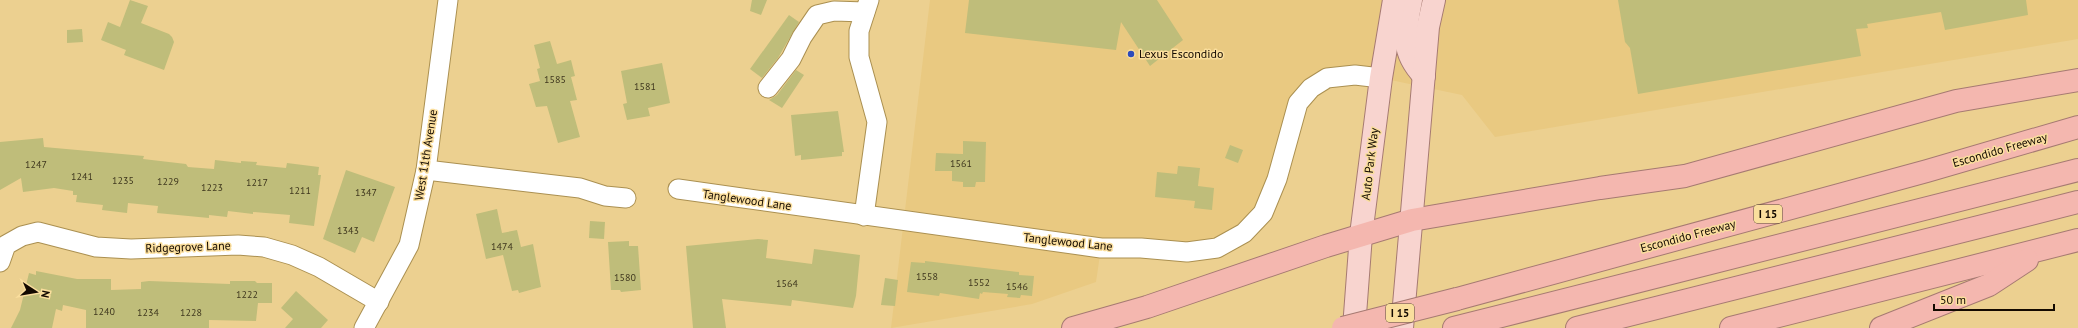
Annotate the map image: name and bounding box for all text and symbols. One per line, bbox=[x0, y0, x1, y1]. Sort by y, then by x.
place label: Lexus Escondido bbox=[1139, 46, 1223, 61]
marker: Lexus Escondido bbox=[1126, 49, 1136, 59]
house number: 1585 bbox=[544, 73, 566, 86]
house number: 1581 bbox=[634, 80, 656, 93]
street label: West 11th Avenue bbox=[411, 108, 440, 201]
street label: Auto Park Way bbox=[1358, 127, 1381, 201]
street label: Escondido Freeway bbox=[1951, 129, 2049, 170]
house number: 1561 bbox=[950, 157, 972, 170]
house number: 1247 bbox=[25, 158, 47, 171]
house number: 1241 bbox=[71, 170, 93, 183]
house number: 1235 bbox=[112, 174, 134, 187]
house number: 1229 bbox=[157, 175, 179, 188]
house number: 1217 bbox=[246, 176, 268, 189]
house number: 1223 bbox=[201, 181, 223, 194]
house number: 1211 bbox=[289, 184, 311, 197]
house number: 1347 bbox=[355, 186, 377, 199]
street label: Tanglewood Lane bbox=[702, 186, 792, 213]
road number: I 15 bbox=[1754, 205, 1782, 223]
street label: Escondido Freeway bbox=[1639, 215, 1738, 255]
house number: 1343 bbox=[337, 224, 359, 237]
street label: Tanglewood Lane bbox=[1023, 229, 1113, 254]
street label: Ridgegrove Lane bbox=[145, 238, 231, 255]
house number: 1474 bbox=[491, 240, 513, 253]
house number: 1558 bbox=[916, 270, 938, 283]
house number: 1580 bbox=[614, 271, 636, 284]
north arrow bbox=[16, 272, 56, 312]
house number: 1552 bbox=[968, 276, 990, 289]
house number: 1564 bbox=[776, 277, 798, 290]
house number: 1546 bbox=[1006, 280, 1028, 293]
scale bar bbox=[1934, 286, 2054, 312]
house number: 1222 bbox=[236, 288, 258, 301]
text: N bbox=[38, 289, 53, 299]
text: 50 m bbox=[1940, 292, 1966, 307]
road number: I 15 bbox=[1386, 304, 1414, 322]
house number: 1240 bbox=[93, 305, 115, 318]
house number: 1234 bbox=[137, 306, 159, 319]
house number: 1228 bbox=[180, 306, 202, 319]

